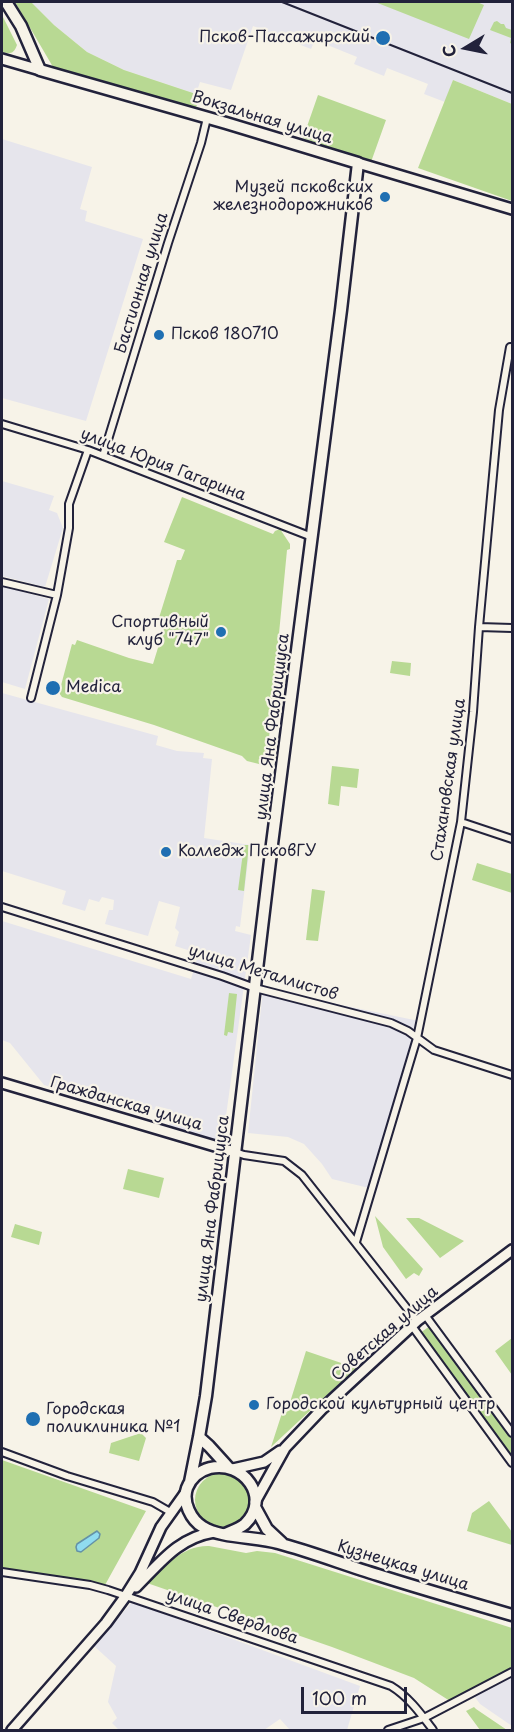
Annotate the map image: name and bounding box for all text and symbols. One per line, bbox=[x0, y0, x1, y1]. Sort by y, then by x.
north arrow bbox=[436, 18, 496, 78]
place label: Псков-Пассажирский bbox=[199, 28, 370, 48]
marker: Псков-Пассажирский bbox=[374, 29, 392, 47]
text: С bbox=[435, 43, 461, 59]
street label: Вокзальная улица bbox=[189, 87, 335, 149]
place label: Музей псковских железнодорожников bbox=[213, 178, 373, 216]
marker: Музей псковских железнодорожников bbox=[378, 190, 392, 204]
street label: Бастионная улица bbox=[111, 210, 173, 356]
place label: Псков 180710 bbox=[171, 325, 279, 345]
marker: Псков 180710 bbox=[152, 328, 166, 342]
street label: улица Юрия Гагарина bbox=[78, 425, 248, 505]
place label: Спортивный клуб "747" bbox=[111, 613, 209, 651]
marker: Спортивный клуб "747" bbox=[214, 625, 228, 639]
street label: улица Яна Фабрициуса bbox=[252, 633, 294, 821]
place label: Medica bbox=[66, 678, 121, 698]
marker: Medica bbox=[44, 679, 62, 697]
street label: Стахановская улица bbox=[428, 697, 470, 863]
place label: Колледж ПсковГУ bbox=[178, 842, 316, 862]
marker: Колледж ПсковГУ bbox=[159, 845, 173, 859]
street label: улица Металлистов bbox=[186, 941, 340, 1005]
street label: Гражданская улица bbox=[48, 1073, 204, 1135]
street label: улица Яна Фабрициуса bbox=[192, 1115, 234, 1303]
street label: Советская улица bbox=[328, 1282, 442, 1386]
place label: Городской культурный центр bbox=[266, 1395, 495, 1415]
marker: Городской культурный центр bbox=[247, 1398, 261, 1412]
place label: Городская поликлиника №1 bbox=[46, 1400, 180, 1438]
marker: Городская поликлиника №1 bbox=[24, 1410, 42, 1428]
street label: Кузнецкая улица bbox=[335, 1537, 471, 1595]
street label: улица Свердлова bbox=[164, 1585, 300, 1649]
scale bar bbox=[304, 1675, 410, 1713]
text: 100 m bbox=[312, 1684, 367, 1711]

